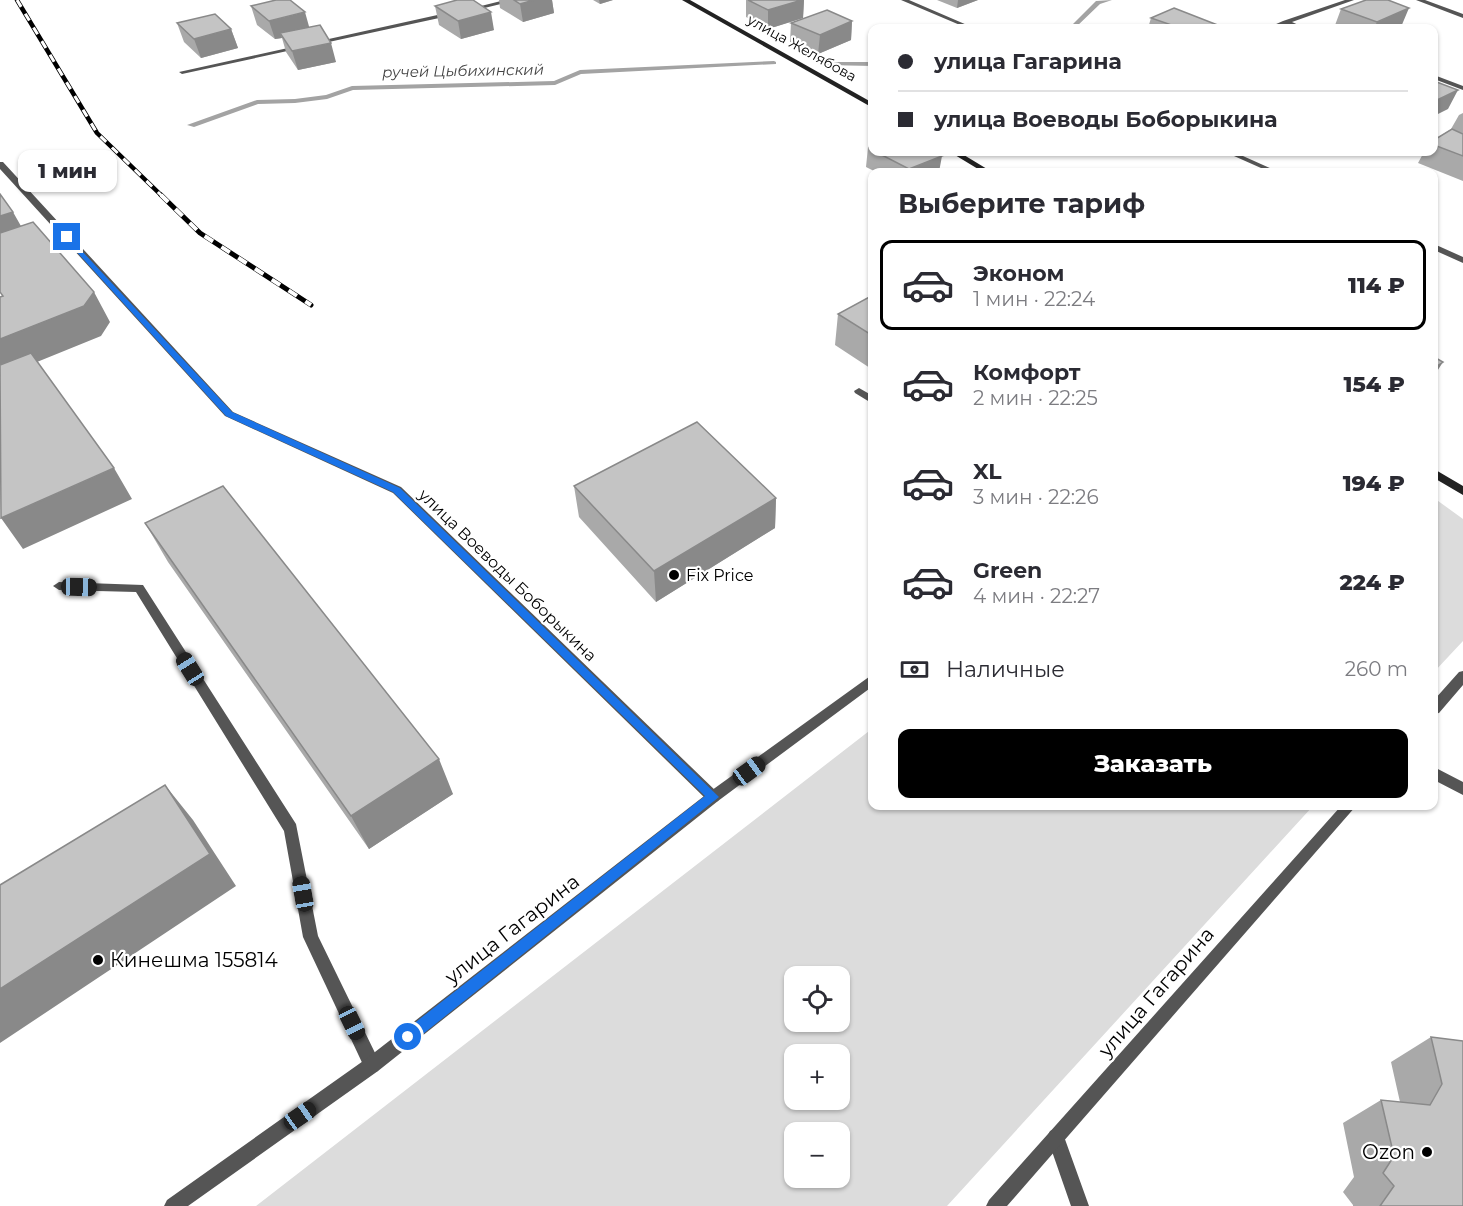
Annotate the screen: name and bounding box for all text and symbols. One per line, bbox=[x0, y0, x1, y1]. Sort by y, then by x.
street label: улица Желябова bbox=[744, 10, 860, 85]
text: улица Гагарина bbox=[934, 48, 1122, 75]
water label: ручей Цыбихинский bbox=[382, 60, 544, 81]
text: улица Воеводы Боборыкина bbox=[934, 106, 1278, 133]
callout: 1 мин bbox=[17, 150, 116, 192]
text: 1 мин bbox=[38, 159, 97, 183]
text: Выберите тариф bbox=[898, 187, 1145, 220]
route end bbox=[53, 223, 80, 250]
icon: car bbox=[901, 258, 955, 312]
text: Эконом bbox=[973, 260, 1064, 287]
text: 114 ₽ bbox=[1348, 272, 1405, 299]
text: 1 мин · 22:24 bbox=[973, 287, 1095, 311]
icon: car bbox=[901, 357, 955, 411]
text: Комфорт bbox=[973, 359, 1081, 386]
text: 154 ₽ bbox=[1344, 371, 1405, 398]
text: 2 мин · 22:25 bbox=[973, 386, 1098, 410]
icon: car bbox=[901, 456, 955, 510]
text: XL bbox=[973, 458, 1002, 485]
text: 194 ₽ bbox=[1343, 470, 1405, 497]
street label: улица Воеводы Боборыкина bbox=[414, 485, 600, 665]
text: 3 мин · 22:26 bbox=[973, 485, 1099, 509]
icon: car bbox=[901, 555, 955, 609]
text: Green bbox=[973, 557, 1042, 584]
place label: Fix Price bbox=[686, 566, 753, 585]
marker: Fix Price bbox=[667, 568, 681, 582]
text: 224 ₽ bbox=[1340, 569, 1405, 596]
car bbox=[61, 578, 97, 596]
text: 4 мин · 22:27 bbox=[973, 584, 1100, 608]
car bbox=[173, 649, 207, 689]
icon: cash bbox=[898, 653, 931, 686]
text: Наличные bbox=[946, 656, 1065, 683]
text: 260 m bbox=[1345, 657, 1408, 681]
button: Заказать bbox=[898, 729, 1408, 798]
car bbox=[729, 753, 769, 789]
street label: улица Гагарина bbox=[439, 869, 584, 990]
car bbox=[291, 875, 315, 913]
street label: улица Гагарина bbox=[1092, 922, 1219, 1063]
place label: Кинешма 155814 bbox=[110, 948, 278, 972]
marker: Кинешма 155814 bbox=[91, 953, 105, 967]
map controls bbox=[784, 966, 850, 1188]
button: locate bbox=[784, 966, 850, 1032]
car bbox=[336, 1003, 368, 1043]
route start bbox=[394, 1023, 421, 1050]
button: + bbox=[784, 1044, 850, 1110]
car bbox=[280, 1098, 320, 1134]
button: − bbox=[784, 1122, 850, 1188]
place label: Ozon bbox=[1362, 1140, 1415, 1164]
marker: Ozon bbox=[1420, 1145, 1434, 1159]

